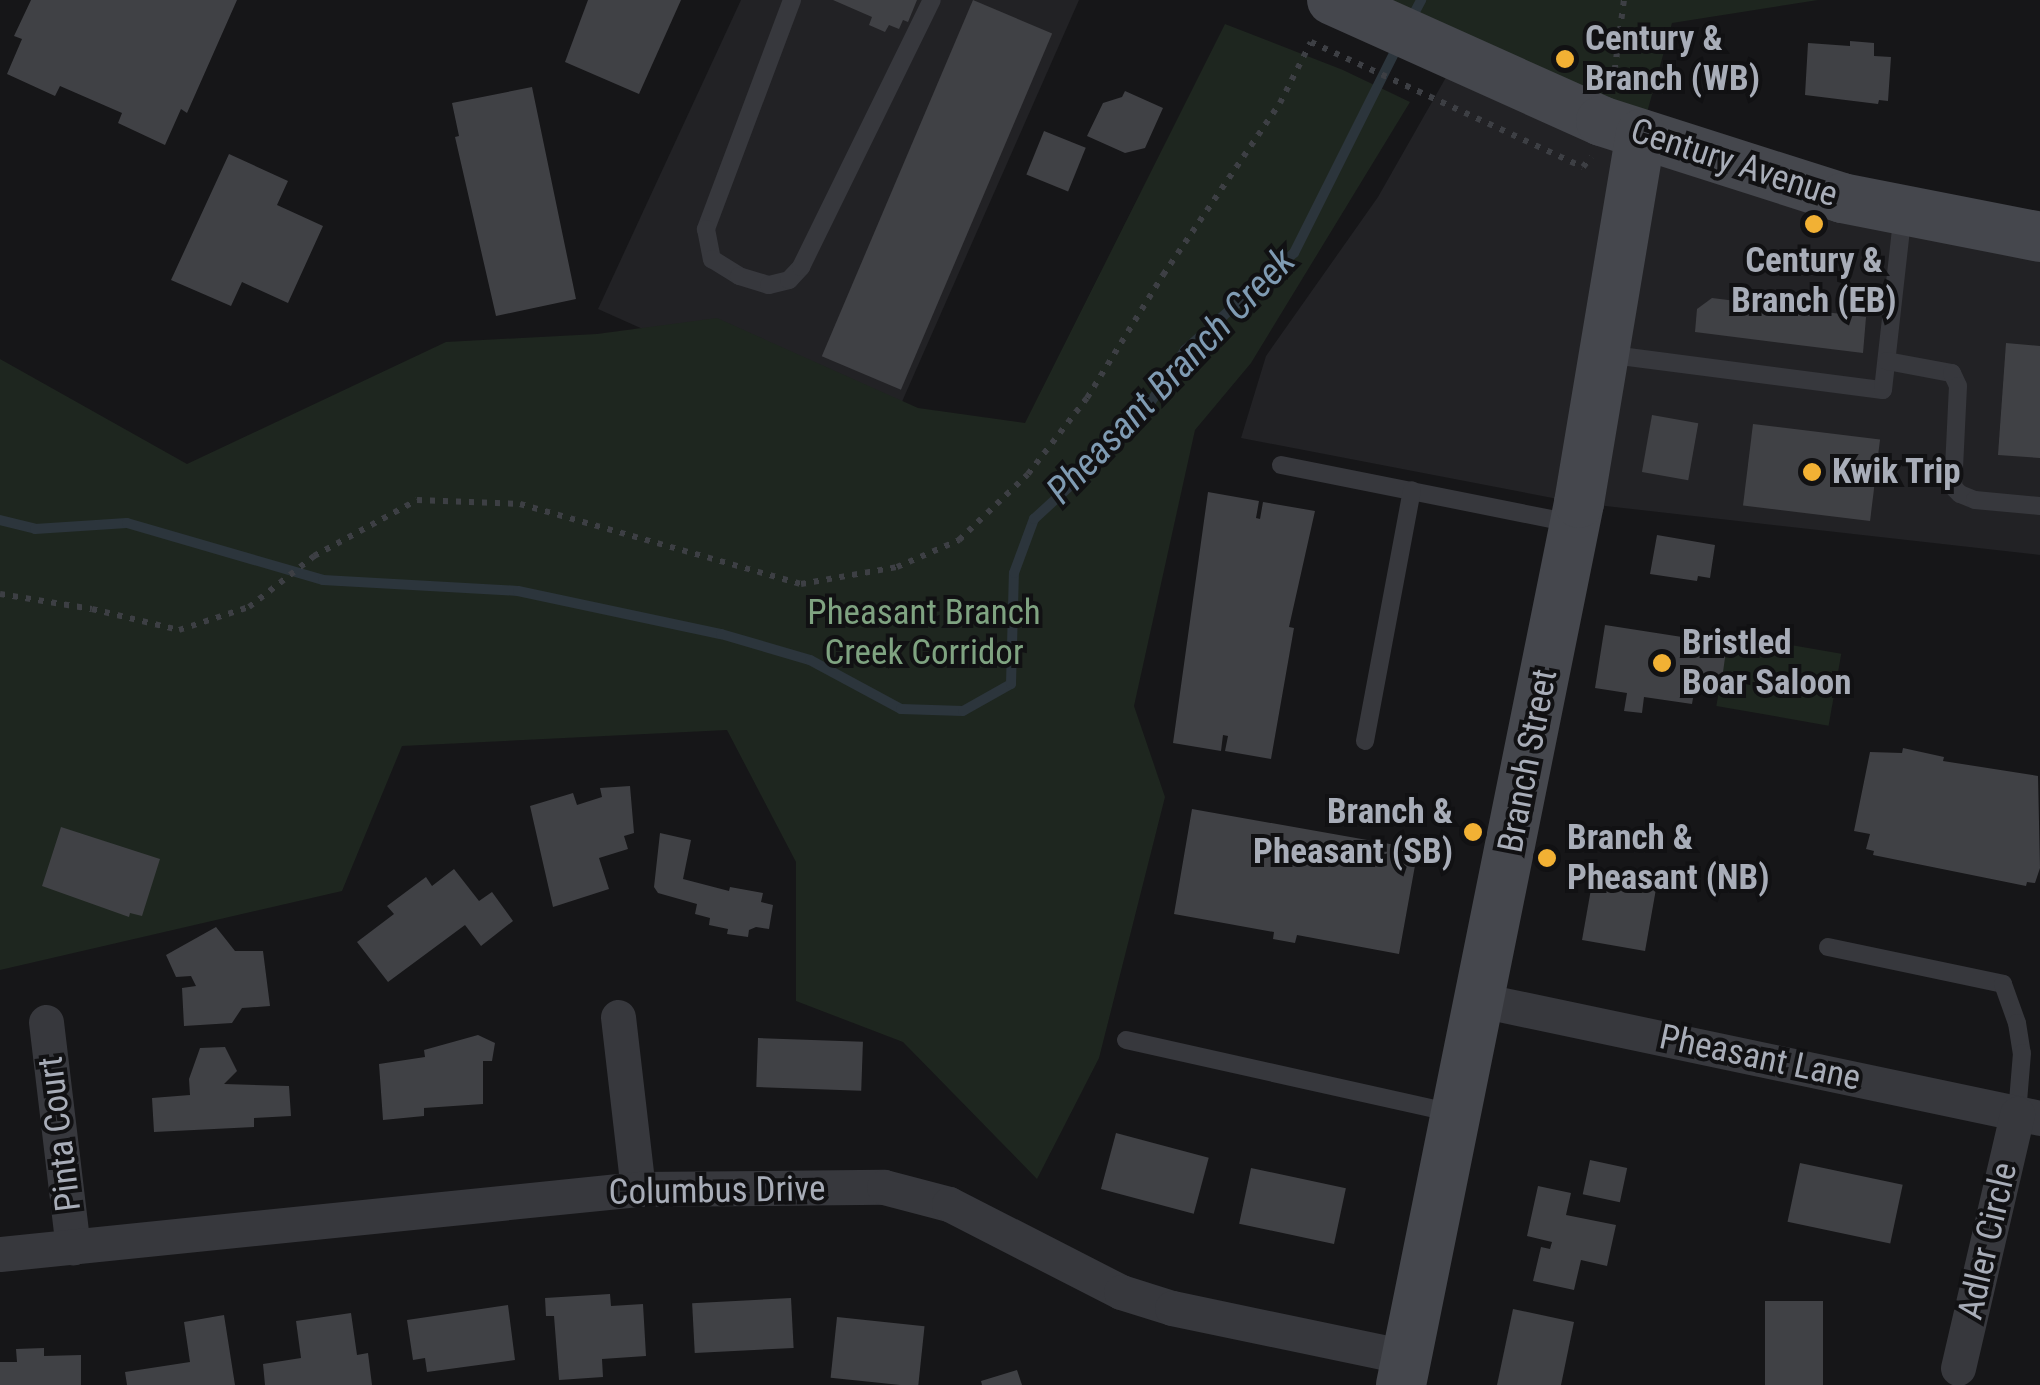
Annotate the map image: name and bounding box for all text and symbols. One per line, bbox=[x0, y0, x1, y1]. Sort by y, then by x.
place label: Century & Branch (WB) bbox=[1585, 18, 1760, 100]
marker: Century & Branch (WB) bbox=[1554, 48, 1576, 70]
street label: Century Avenue bbox=[1625, 110, 1843, 216]
marker: Century & Branch (EB) bbox=[1803, 213, 1825, 235]
water label: Pheasant Branch Creek bbox=[1037, 239, 1305, 513]
place label: Century & Branch (EB) bbox=[1731, 240, 1897, 322]
place label: Kwik Trip bbox=[1832, 451, 1962, 493]
marker: Kwik Trip bbox=[1801, 461, 1823, 483]
park label: Pheasant Branch Creek Corridor bbox=[807, 592, 1041, 674]
place label: Bristled Boar Saloon bbox=[1682, 622, 1851, 704]
marker: Bristled Boar Saloon bbox=[1651, 652, 1673, 674]
street label: Branch Street bbox=[1490, 666, 1566, 856]
place label: Branch & Pheasant (SB) bbox=[1253, 791, 1453, 873]
place label: Branch & Pheasant (NB) bbox=[1567, 817, 1769, 899]
marker: Branch & Pheasant (SB) bbox=[1462, 821, 1484, 843]
marker: Branch & Pheasant (NB) bbox=[1536, 847, 1558, 869]
street label: Pheasant Lane bbox=[1656, 1016, 1864, 1100]
street label: Pinta Court bbox=[30, 1054, 90, 1214]
street label: Adler Circle bbox=[1950, 1159, 2026, 1323]
street label: Columbus Drive bbox=[608, 1168, 826, 1214]

